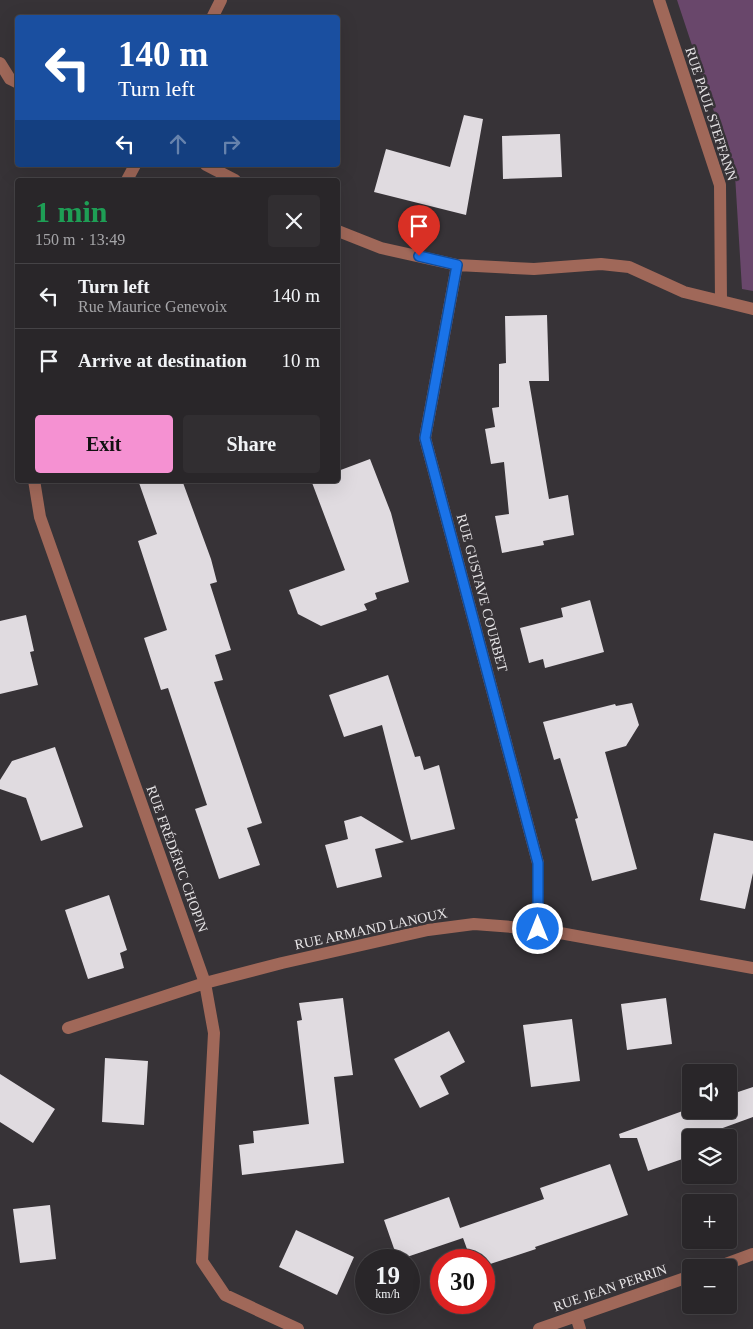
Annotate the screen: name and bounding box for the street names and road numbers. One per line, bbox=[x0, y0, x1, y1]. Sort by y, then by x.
street label: RUE PAUL STEFFANN bbox=[682, 45, 740, 183]
street label: RUE GUSTAVE COURBET bbox=[454, 512, 510, 674]
street label: RUE FRÉDÉRIC CHOPIN bbox=[143, 783, 211, 934]
street label: RUE ARMAND LANOUX bbox=[293, 905, 449, 953]
street label: RUE JEAN PERRIN bbox=[551, 1262, 669, 1314]

